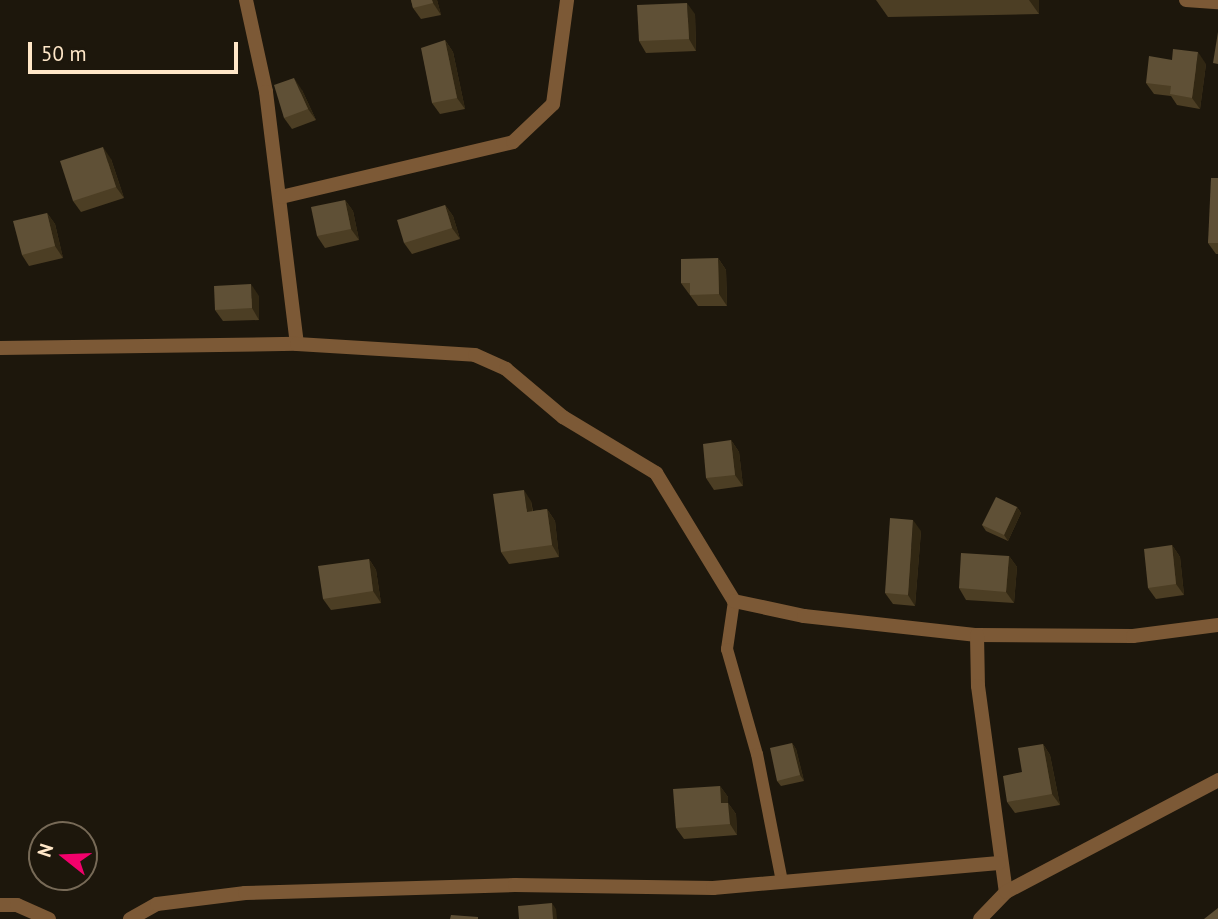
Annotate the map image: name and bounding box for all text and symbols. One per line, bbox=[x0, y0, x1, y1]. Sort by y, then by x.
scale bar bbox=[32, 28, 242, 72]
text: 50 m bbox=[41, 40, 87, 67]
north arrow bbox=[28, 821, 98, 891]
text: N bbox=[32, 840, 58, 860]

